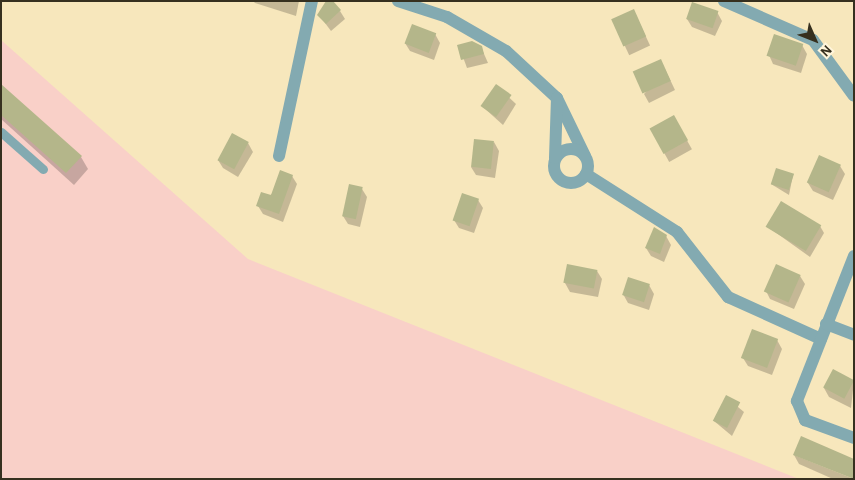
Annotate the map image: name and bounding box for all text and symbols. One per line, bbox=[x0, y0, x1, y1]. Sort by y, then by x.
north arrow bbox=[790, 15, 840, 65]
text: N bbox=[817, 42, 834, 59]

